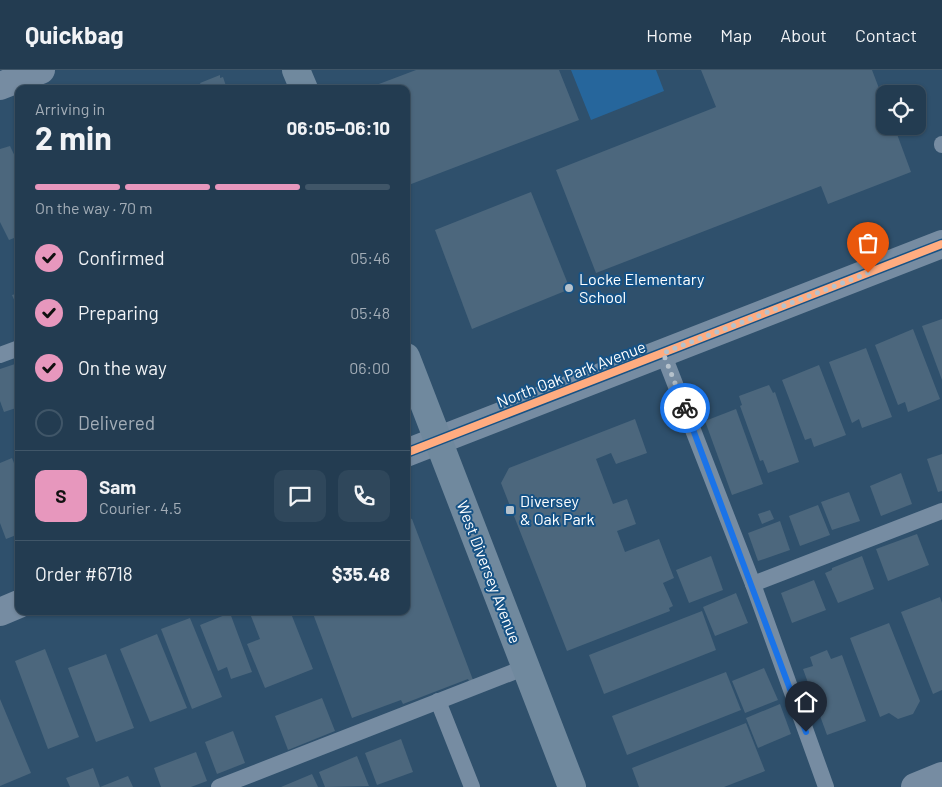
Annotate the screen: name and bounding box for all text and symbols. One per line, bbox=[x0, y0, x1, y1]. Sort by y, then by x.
text: Quickbag bbox=[25, 20, 124, 49]
text: Home bbox=[646, 24, 692, 46]
text: Map bbox=[720, 24, 752, 46]
text: About bbox=[780, 24, 827, 46]
text: Contact bbox=[855, 24, 917, 46]
map controls bbox=[876, 85, 926, 135]
button: locate bbox=[876, 85, 926, 135]
text: Arriving in bbox=[35, 99, 105, 118]
text: 06:05–06:10 bbox=[286, 116, 390, 139]
text: 2 min bbox=[35, 118, 112, 156]
text: On the way · 70 m bbox=[35, 198, 152, 217]
pin bbox=[847, 222, 889, 273]
icon: bag bbox=[854, 229, 882, 257]
icon: check bbox=[35, 244, 63, 272]
text: Confirmed bbox=[78, 246, 165, 269]
text: 05:46 bbox=[350, 248, 390, 267]
place label: Locke Elementary School bbox=[579, 269, 705, 306]
marker: Locke Elementary School bbox=[563, 282, 575, 294]
icon: check bbox=[35, 299, 63, 327]
text: Preparing bbox=[78, 301, 159, 324]
text: 05:48 bbox=[350, 303, 390, 322]
street label: North Oak Park Avenue bbox=[494, 336, 648, 411]
icon: check bbox=[35, 354, 63, 382]
text: On the way bbox=[78, 356, 167, 379]
text: 06:00 bbox=[349, 358, 390, 377]
courier bbox=[660, 383, 710, 433]
icon: bike bbox=[671, 394, 699, 422]
text: Delivered bbox=[78, 411, 155, 434]
button: chat bbox=[274, 470, 326, 522]
button: phone bbox=[338, 470, 390, 522]
text: Sam bbox=[99, 475, 136, 498]
text: S bbox=[55, 484, 67, 507]
place label: Diversey & Oak Park bbox=[520, 491, 594, 528]
text: Courier · 4.5 bbox=[99, 498, 182, 517]
street label: West Diversey Avenue bbox=[453, 498, 525, 646]
marker: Diversey & Oak Park bbox=[504, 504, 516, 516]
text: Order #6718 bbox=[35, 562, 133, 585]
text: $35.48 bbox=[332, 562, 390, 585]
pin bbox=[785, 681, 827, 732]
icon: home bbox=[792, 688, 820, 716]

